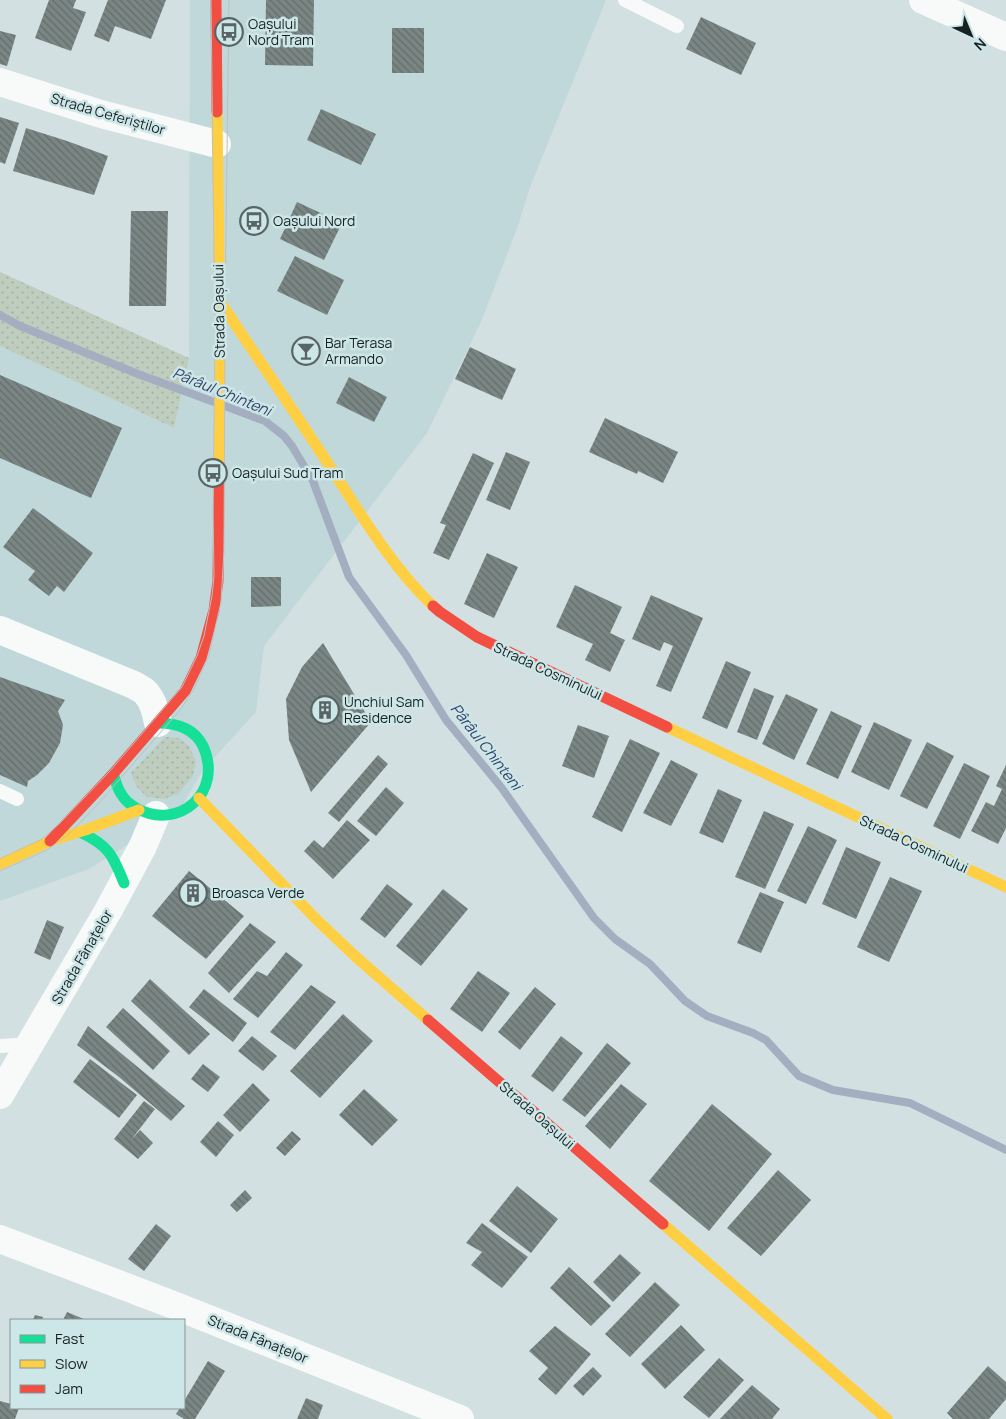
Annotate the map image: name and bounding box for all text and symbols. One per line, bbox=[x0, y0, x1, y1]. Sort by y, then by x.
north arrow bbox=[946, 10, 996, 60]
place label: Oașului Nord Tram bbox=[248, 14, 314, 49]
bus stop icon: Oașului Nord Tram bbox=[214, 17, 244, 47]
text: N bbox=[970, 34, 991, 55]
street label: Strada Ceferiștilor bbox=[49, 88, 167, 139]
bus stop icon: Oașului Nord bbox=[239, 206, 269, 236]
place label: Oașului Nord bbox=[273, 211, 355, 230]
street label: Strada Oașului bbox=[208, 264, 229, 358]
place label: Bar Terasa Armando bbox=[325, 333, 392, 368]
bar icon: Bar Terasa Armando bbox=[291, 336, 321, 366]
water label: Pârâul Chinteni bbox=[170, 362, 277, 422]
bus stop icon: Oașului Sud Tram bbox=[198, 458, 228, 488]
place label: Oașului Sud Tram bbox=[232, 463, 343, 482]
street label: Strada Cosminului bbox=[491, 637, 606, 704]
place label: Unchiul Sam Residence bbox=[344, 692, 424, 727]
building icon: Unchiul Sam Residence bbox=[310, 695, 340, 725]
water label: Pârâul Chinteni bbox=[446, 699, 528, 796]
street label: Strada Cosminului bbox=[857, 810, 972, 877]
building icon: Broasca Verde bbox=[178, 878, 208, 908]
place label: Broasca Verde bbox=[212, 883, 304, 902]
street label: Strada Fânațelor bbox=[47, 906, 116, 1008]
street label: Strada Oașului bbox=[496, 1077, 579, 1153]
street label: Strada Fânațelor bbox=[205, 1310, 311, 1367]
legend bbox=[10, 1319, 185, 1409]
text: Fast bbox=[55, 1328, 84, 1349]
text: Slow bbox=[55, 1353, 88, 1374]
text: Jam bbox=[55, 1378, 83, 1399]

